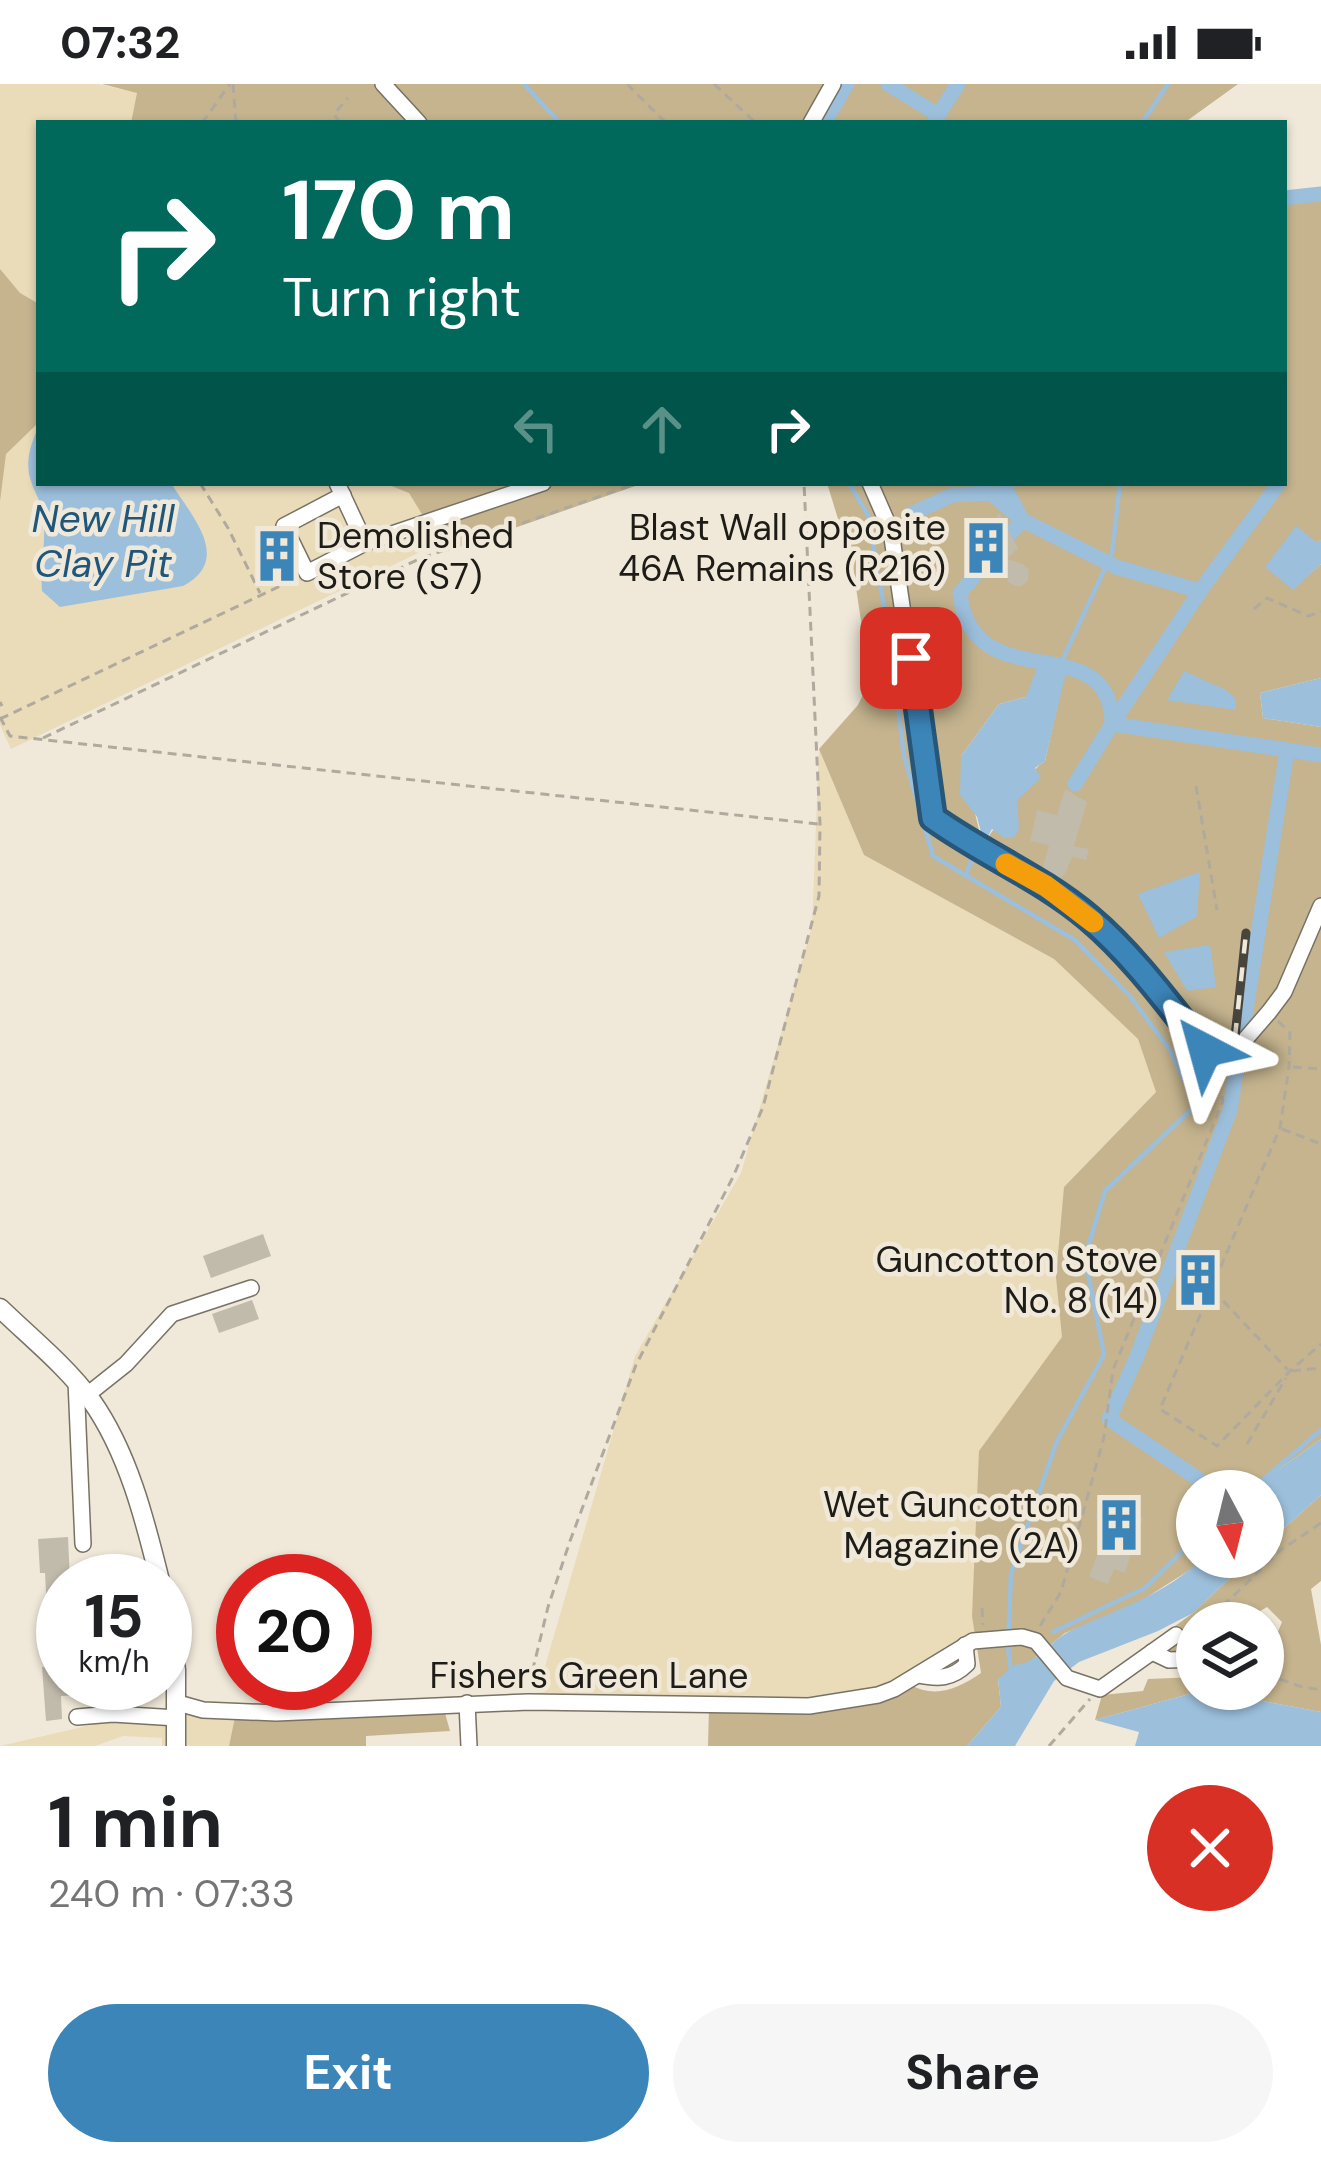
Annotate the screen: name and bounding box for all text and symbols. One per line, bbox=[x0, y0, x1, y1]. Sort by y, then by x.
text: 07:32 bbox=[60, 13, 180, 72]
text: 170 m bbox=[282, 156, 515, 265]
icon: right bbox=[84, 168, 240, 324]
text: Turn right bbox=[282, 262, 521, 333]
icon: left bbox=[503, 396, 569, 462]
icon: ahead bbox=[629, 396, 695, 462]
icon: right bbox=[755, 396, 821, 462]
water label: New Hill Clay Pit bbox=[32, 493, 176, 589]
place label: Blast Wall opposite 46A Remains (R216) bbox=[618, 504, 946, 592]
place label: Demolished Store (S7) bbox=[317, 512, 514, 600]
building icon: Blast Wall opposite 46A Remains (R216) bbox=[957, 519, 1015, 577]
building icon: Demolished Store (S7) bbox=[248, 527, 306, 585]
pin bbox=[860, 607, 962, 709]
icon: arrive bbox=[878, 625, 944, 691]
position arrow bbox=[1142, 987, 1268, 1113]
place label: Guncotton Stove No. 8 (14) bbox=[875, 1236, 1158, 1324]
building icon: Guncotton Stove No. 8 (14) bbox=[1169, 1251, 1227, 1309]
north arrow bbox=[1176, 1470, 1284, 1578]
map controls bbox=[1176, 1470, 1284, 1710]
place label: Wet Guncotton Magazine (2A) bbox=[823, 1481, 1079, 1569]
building icon: Wet Guncotton Magazine (2A) bbox=[1090, 1496, 1148, 1554]
speed limit sign: 20 bbox=[216, 1554, 372, 1710]
text: 15 bbox=[84, 1577, 144, 1656]
button: layers bbox=[1176, 1602, 1284, 1710]
text: km/h bbox=[79, 1642, 149, 1681]
street label: Fishers Green Lane bbox=[430, 1652, 748, 1699]
text: 1 min bbox=[48, 1776, 223, 1869]
button: close bbox=[1147, 1785, 1273, 1911]
text: 240 m · 07:33 bbox=[48, 1868, 295, 1919]
button: Exit bbox=[48, 2004, 649, 2142]
button: Share bbox=[673, 2004, 1273, 2142]

